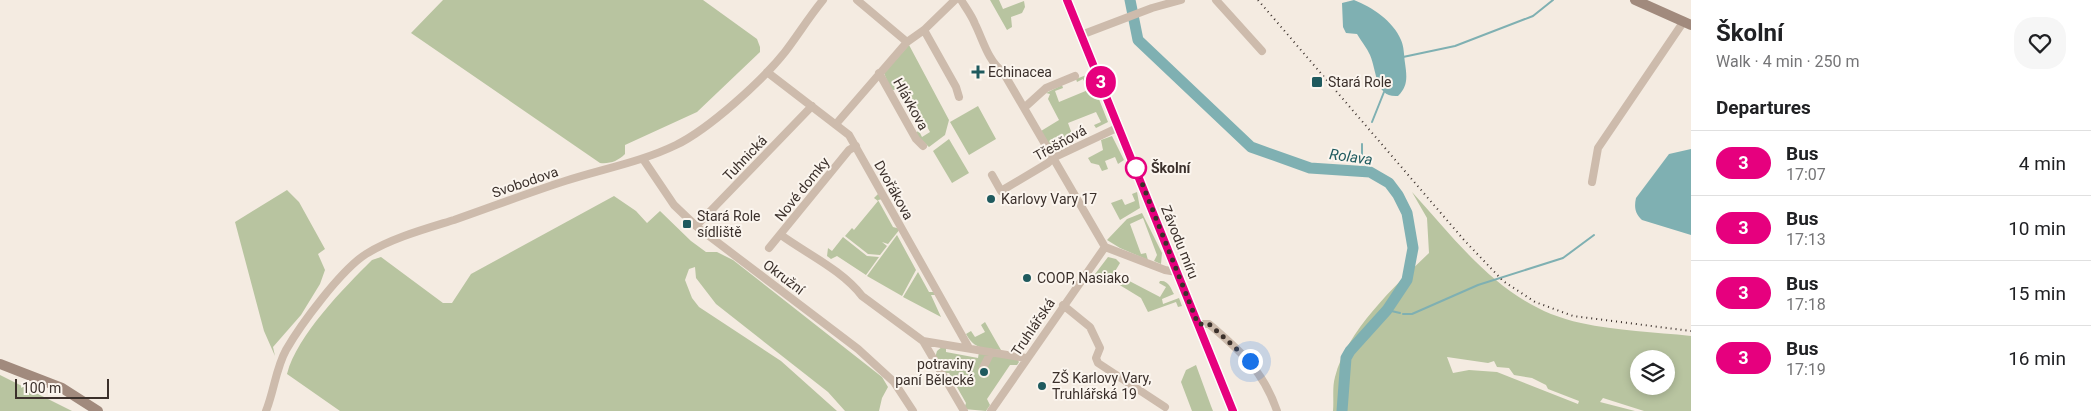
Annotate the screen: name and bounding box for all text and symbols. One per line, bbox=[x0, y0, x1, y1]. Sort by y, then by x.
button: heart bbox=[2014, 17, 2066, 69]
text: Školní bbox=[1716, 19, 1784, 47]
text: Walk · 4 min · 250 m bbox=[1716, 52, 1860, 71]
place label: Echinacea bbox=[988, 64, 1052, 80]
marker: Echinacea bbox=[972, 66, 984, 78]
line badge: 3 bbox=[1085, 66, 1117, 98]
text: 3 bbox=[1096, 71, 1106, 92]
place label: Stará Role bbox=[1328, 74, 1392, 90]
street label: Hlávkova bbox=[890, 75, 932, 133]
marker: Stará Role bbox=[1310, 75, 1324, 89]
text: Departures bbox=[1716, 96, 1811, 119]
street label: Třešňová bbox=[1031, 122, 1089, 164]
street label: Tuhnická bbox=[720, 132, 770, 184]
text: Bus bbox=[1786, 142, 1819, 165]
water label: Rolava bbox=[1328, 145, 1374, 169]
text: 3 bbox=[1738, 152, 1749, 173]
text: 4 min bbox=[2019, 152, 2066, 175]
street label: Nové domky bbox=[771, 154, 833, 224]
marker: Školní bbox=[1125, 157, 1147, 179]
street label: Dvořákova bbox=[871, 158, 917, 222]
place label: Školní bbox=[1151, 159, 1192, 176]
street label: Svobodova bbox=[490, 163, 560, 201]
text: 17:07 bbox=[1786, 165, 1826, 184]
place label: Karlovy Vary 17 bbox=[1001, 191, 1097, 207]
marker: Karlovy Vary 17 bbox=[985, 193, 997, 205]
street label: Závodu míru bbox=[1158, 203, 1202, 281]
text: Bus bbox=[1786, 207, 1819, 230]
place label: Stará Role sídliště bbox=[697, 208, 761, 240]
text: 3 bbox=[1738, 217, 1749, 238]
text: 10 min bbox=[2008, 217, 2066, 240]
marker: Stará Role sídliště bbox=[681, 218, 693, 230]
text: 17:13 bbox=[1786, 230, 1826, 249]
street label: Okružní bbox=[760, 256, 808, 298]
place label: COOP, Nasiako bbox=[1037, 270, 1129, 286]
marker: COOP, Nasiako bbox=[1021, 272, 1033, 284]
text: Bus bbox=[1786, 272, 1819, 295]
text: 3 bbox=[1738, 282, 1749, 303]
text: 15 min bbox=[2008, 282, 2066, 305]
street label: Truhlářská bbox=[1008, 295, 1058, 359]
text: 17:18 bbox=[1786, 295, 1826, 314]
text: Bus bbox=[1786, 337, 1819, 360]
text: 3 bbox=[1738, 347, 1749, 368]
text: 16 min bbox=[2008, 347, 2066, 370]
your location bbox=[1238, 349, 1263, 374]
map controls bbox=[1630, 350, 1675, 395]
button: layers bbox=[1630, 350, 1675, 395]
place label: potraviny paní Bělecké bbox=[895, 356, 974, 388]
text: 17:19 bbox=[1786, 360, 1826, 379]
marker: potraviny paní Bělecké bbox=[978, 366, 990, 378]
place label: ZŠ Karlovy Vary, Truhlářská 19 bbox=[1052, 369, 1151, 402]
scale bar bbox=[15, 376, 109, 399]
text: 100 m bbox=[22, 380, 61, 396]
marker: ZŠ Karlovy Vary, Truhlářská 19 bbox=[1036, 380, 1048, 392]

